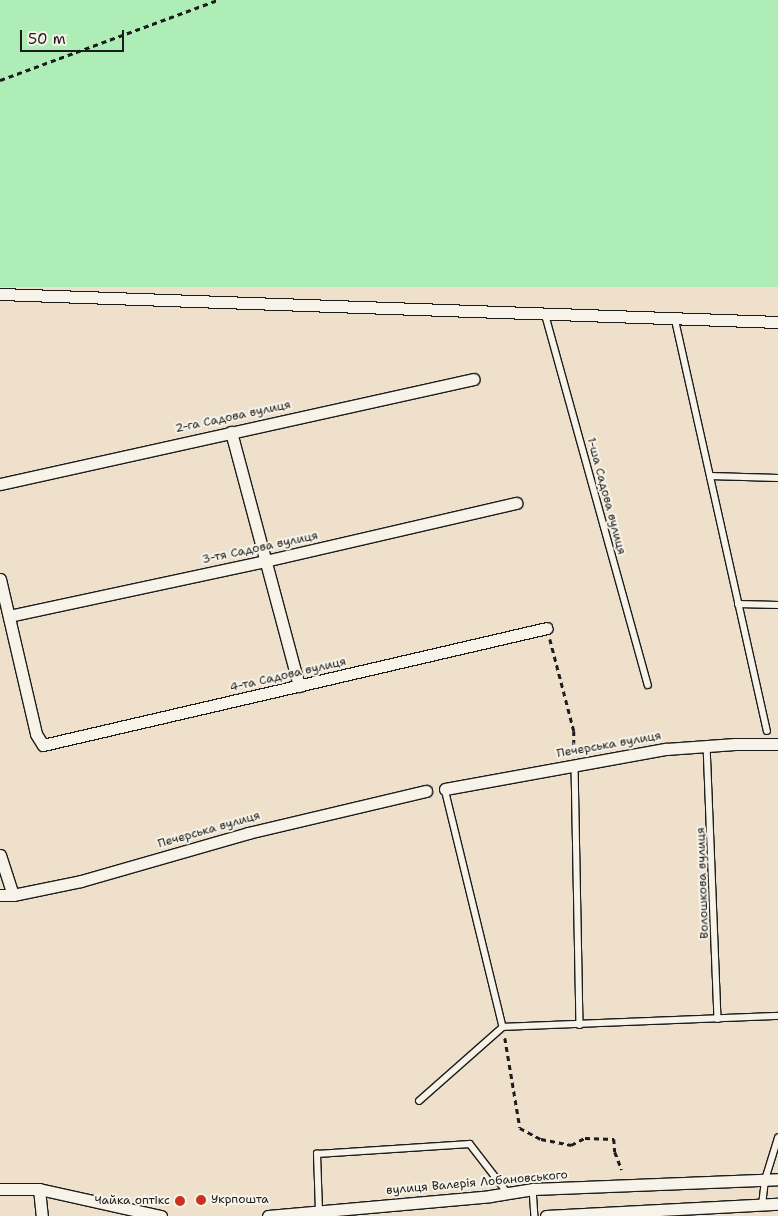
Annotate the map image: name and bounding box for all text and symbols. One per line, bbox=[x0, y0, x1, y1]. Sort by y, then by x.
scale bar bbox=[22, 20, 126, 52]
text: 50 m bbox=[28, 29, 66, 49]
street label: 2-га Садова вулиця bbox=[174, 398, 292, 436]
street label: 1-ша Садова вулиця bbox=[583, 436, 629, 556]
street label: 3-тя Садова вулиця bbox=[201, 529, 319, 567]
street label: 4-та Садова вулиця bbox=[228, 655, 348, 695]
street label: Печерська вулиця bbox=[556, 729, 662, 761]
street label: Печерська вулиця bbox=[156, 808, 262, 852]
street label: Волошкова вулиця bbox=[694, 827, 712, 939]
street label: вулиця Валерія Лобановського bbox=[386, 1168, 568, 1198]
place label: Укрпошта bbox=[211, 1193, 269, 1207]
place label: Чайка оптікс bbox=[94, 1194, 170, 1208]
marker: Укрпошта bbox=[195, 1194, 207, 1206]
marker: Чайка оптікс bbox=[174, 1195, 186, 1207]

